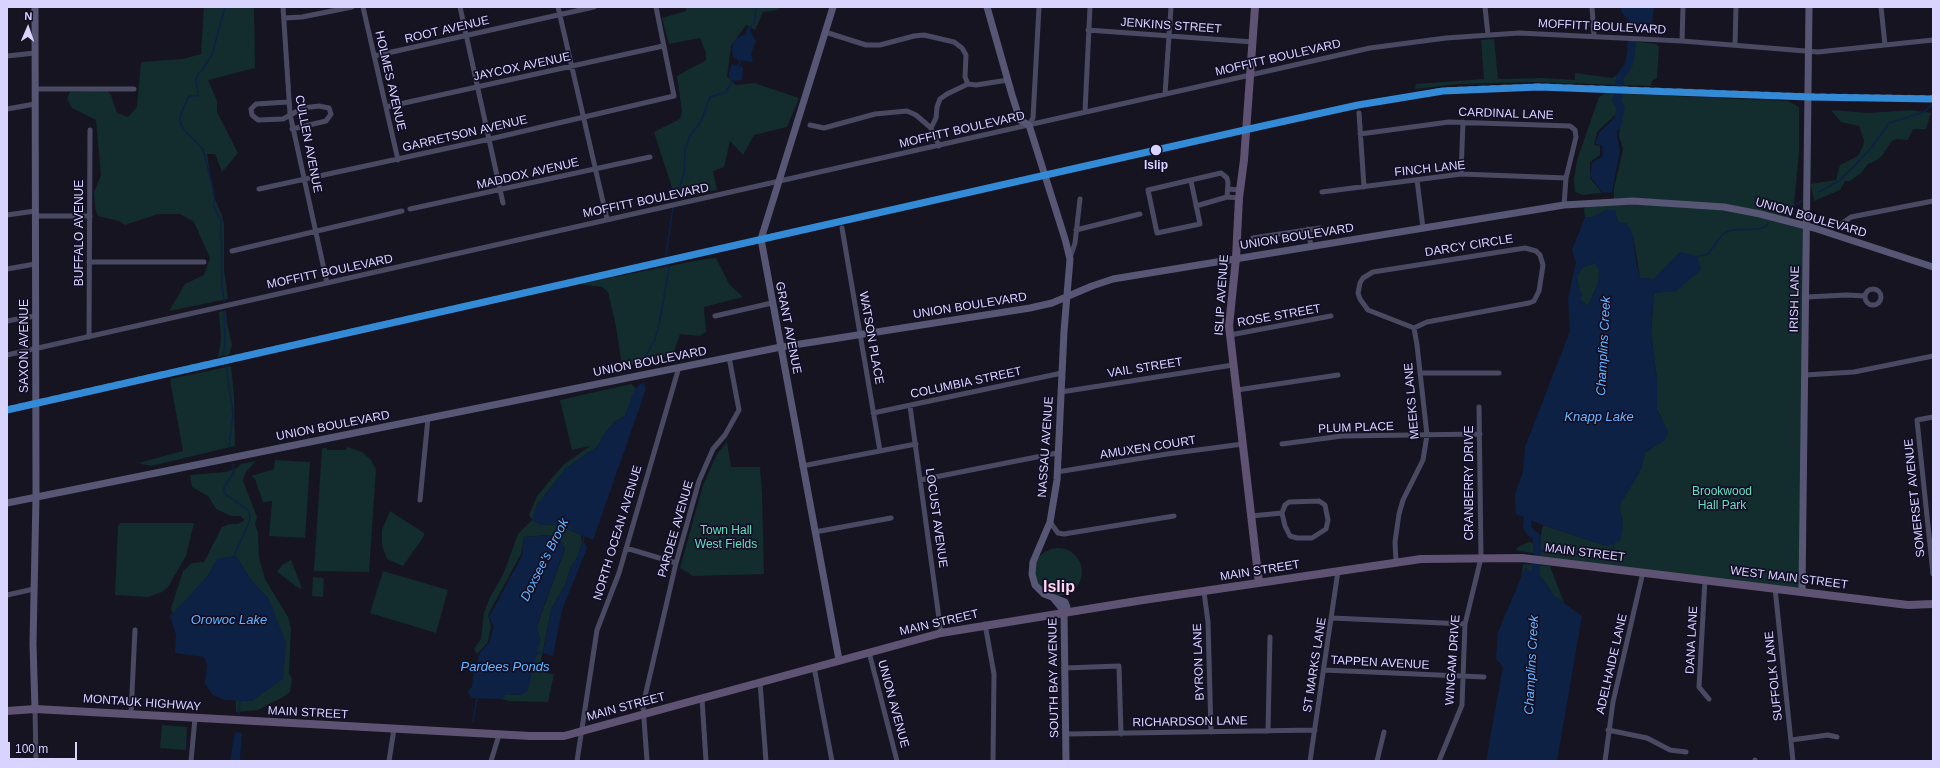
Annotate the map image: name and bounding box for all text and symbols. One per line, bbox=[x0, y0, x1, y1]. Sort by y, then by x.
north arrow bbox=[8, 8, 48, 48]
text: N bbox=[24, 10, 33, 22]
street label: ROOT AVENUE bbox=[403, 13, 491, 47]
street label: JENKINS STREET bbox=[1120, 15, 1222, 37]
street label: MOFFITT BOULEVARD bbox=[1537, 16, 1667, 38]
street label: HOLMES AVENUE bbox=[371, 29, 409, 133]
street label: MOFFITT BOULEVARD bbox=[1214, 37, 1342, 79]
street label: JAYCOX AVENUE bbox=[472, 50, 572, 84]
street label: CULLEN AVENUE bbox=[291, 94, 325, 194]
street label: CARDINAL LANE bbox=[1458, 105, 1554, 123]
street label: MOFFITT BOULEVARD bbox=[898, 109, 1026, 151]
street label: GARRETSON AVENUE bbox=[401, 113, 529, 155]
marker: Islip bbox=[1149, 143, 1163, 157]
street label: MADDOX AVENUE bbox=[475, 155, 581, 193]
street label: FINCH LANE bbox=[1394, 158, 1466, 180]
place label: Islip bbox=[1144, 159, 1168, 173]
street label: BUFFALO AVENUE bbox=[73, 180, 87, 286]
street label: MOFFITT BOULEVARD bbox=[582, 181, 710, 221]
street label: UNION BOULEVARD bbox=[1754, 195, 1868, 241]
street label: UNION BOULEVARD bbox=[1239, 221, 1355, 253]
street label: DARCY CIRCLE bbox=[1424, 232, 1514, 260]
street label: MOFFITT BOULEVARD bbox=[266, 252, 394, 292]
street label: ISLIP AVENUE bbox=[1212, 254, 1232, 336]
street label: IRISH LANE bbox=[1787, 266, 1803, 332]
street label: GRANT AVENUE bbox=[772, 281, 804, 375]
street label: WATSON PLACE bbox=[856, 290, 886, 386]
street label: UNION BOULEVARD bbox=[912, 290, 1028, 322]
water label: Champlins Creek bbox=[1594, 296, 1614, 396]
street label: SAXON AVENUE bbox=[18, 299, 32, 393]
street label: ROSE STREET bbox=[1236, 302, 1322, 330]
street label: UNION BOULEVARD bbox=[592, 344, 708, 380]
street label: VAIL STREET bbox=[1106, 355, 1184, 381]
street label: MEEKS LANE bbox=[1401, 362, 1423, 440]
street label: COLUMBIA STREET bbox=[909, 364, 1023, 402]
street label: NASSAU AVENUE bbox=[1035, 396, 1057, 498]
street label: UNION BOULEVARD bbox=[275, 408, 391, 444]
water label: Knapp Lake bbox=[1564, 409, 1634, 425]
street label: PLUM PLACE bbox=[1318, 419, 1394, 437]
street label: CRANBERRY DRIVE bbox=[1463, 425, 1477, 541]
street label: AMUXEN COURT bbox=[1099, 433, 1197, 463]
street label: SOMERSET AVENUE bbox=[1902, 438, 1928, 558]
street label: NORTH OCEAN AVENUE bbox=[591, 464, 645, 602]
street label: LOCUST AVENUE bbox=[922, 467, 950, 569]
street label: PARDEE AVENUE bbox=[655, 479, 697, 579]
park label: Brookwood Hall Park bbox=[1692, 485, 1752, 513]
water label: Doxsee's Brook bbox=[517, 516, 573, 604]
park label: Town Hall West Fields bbox=[695, 524, 757, 552]
street label: MAIN STREET bbox=[1544, 541, 1626, 565]
street label: MAIN STREET bbox=[1219, 558, 1301, 584]
street label: WEST MAIN STREET bbox=[1729, 564, 1849, 592]
district label: Islip bbox=[1043, 578, 1075, 598]
street label: DANA LANE bbox=[1683, 606, 1701, 674]
street label: MAIN STREET bbox=[898, 607, 980, 639]
water label: Orowoc Lake bbox=[191, 612, 267, 628]
street label: ADELHAIDE LANE bbox=[1593, 612, 1631, 716]
street label: WINGAM DRIVE bbox=[1443, 614, 1463, 706]
water label: Champlins Creek bbox=[1522, 615, 1542, 715]
street label: ST MARKS LANE bbox=[1300, 616, 1330, 714]
street label: SOUTH BAY AVENUE bbox=[1046, 618, 1062, 738]
street label: BYRON LANE bbox=[1190, 623, 1208, 701]
street label: SUFFOLK LANE bbox=[1762, 630, 1786, 722]
street label: TAPPEN AVENUE bbox=[1330, 653, 1430, 673]
street label: UNION AVENUE bbox=[874, 658, 912, 750]
water label: Pardees Ponds bbox=[461, 659, 549, 675]
street label: MAIN STREET bbox=[585, 690, 667, 724]
street label: MONTAUK HIGHWAY bbox=[82, 692, 202, 714]
street label: MAIN STREET bbox=[267, 704, 349, 722]
street label: RICHARDSON LANE bbox=[1132, 714, 1248, 730]
scale bar bbox=[10, 734, 79, 760]
text: 100 m bbox=[15, 742, 48, 756]

